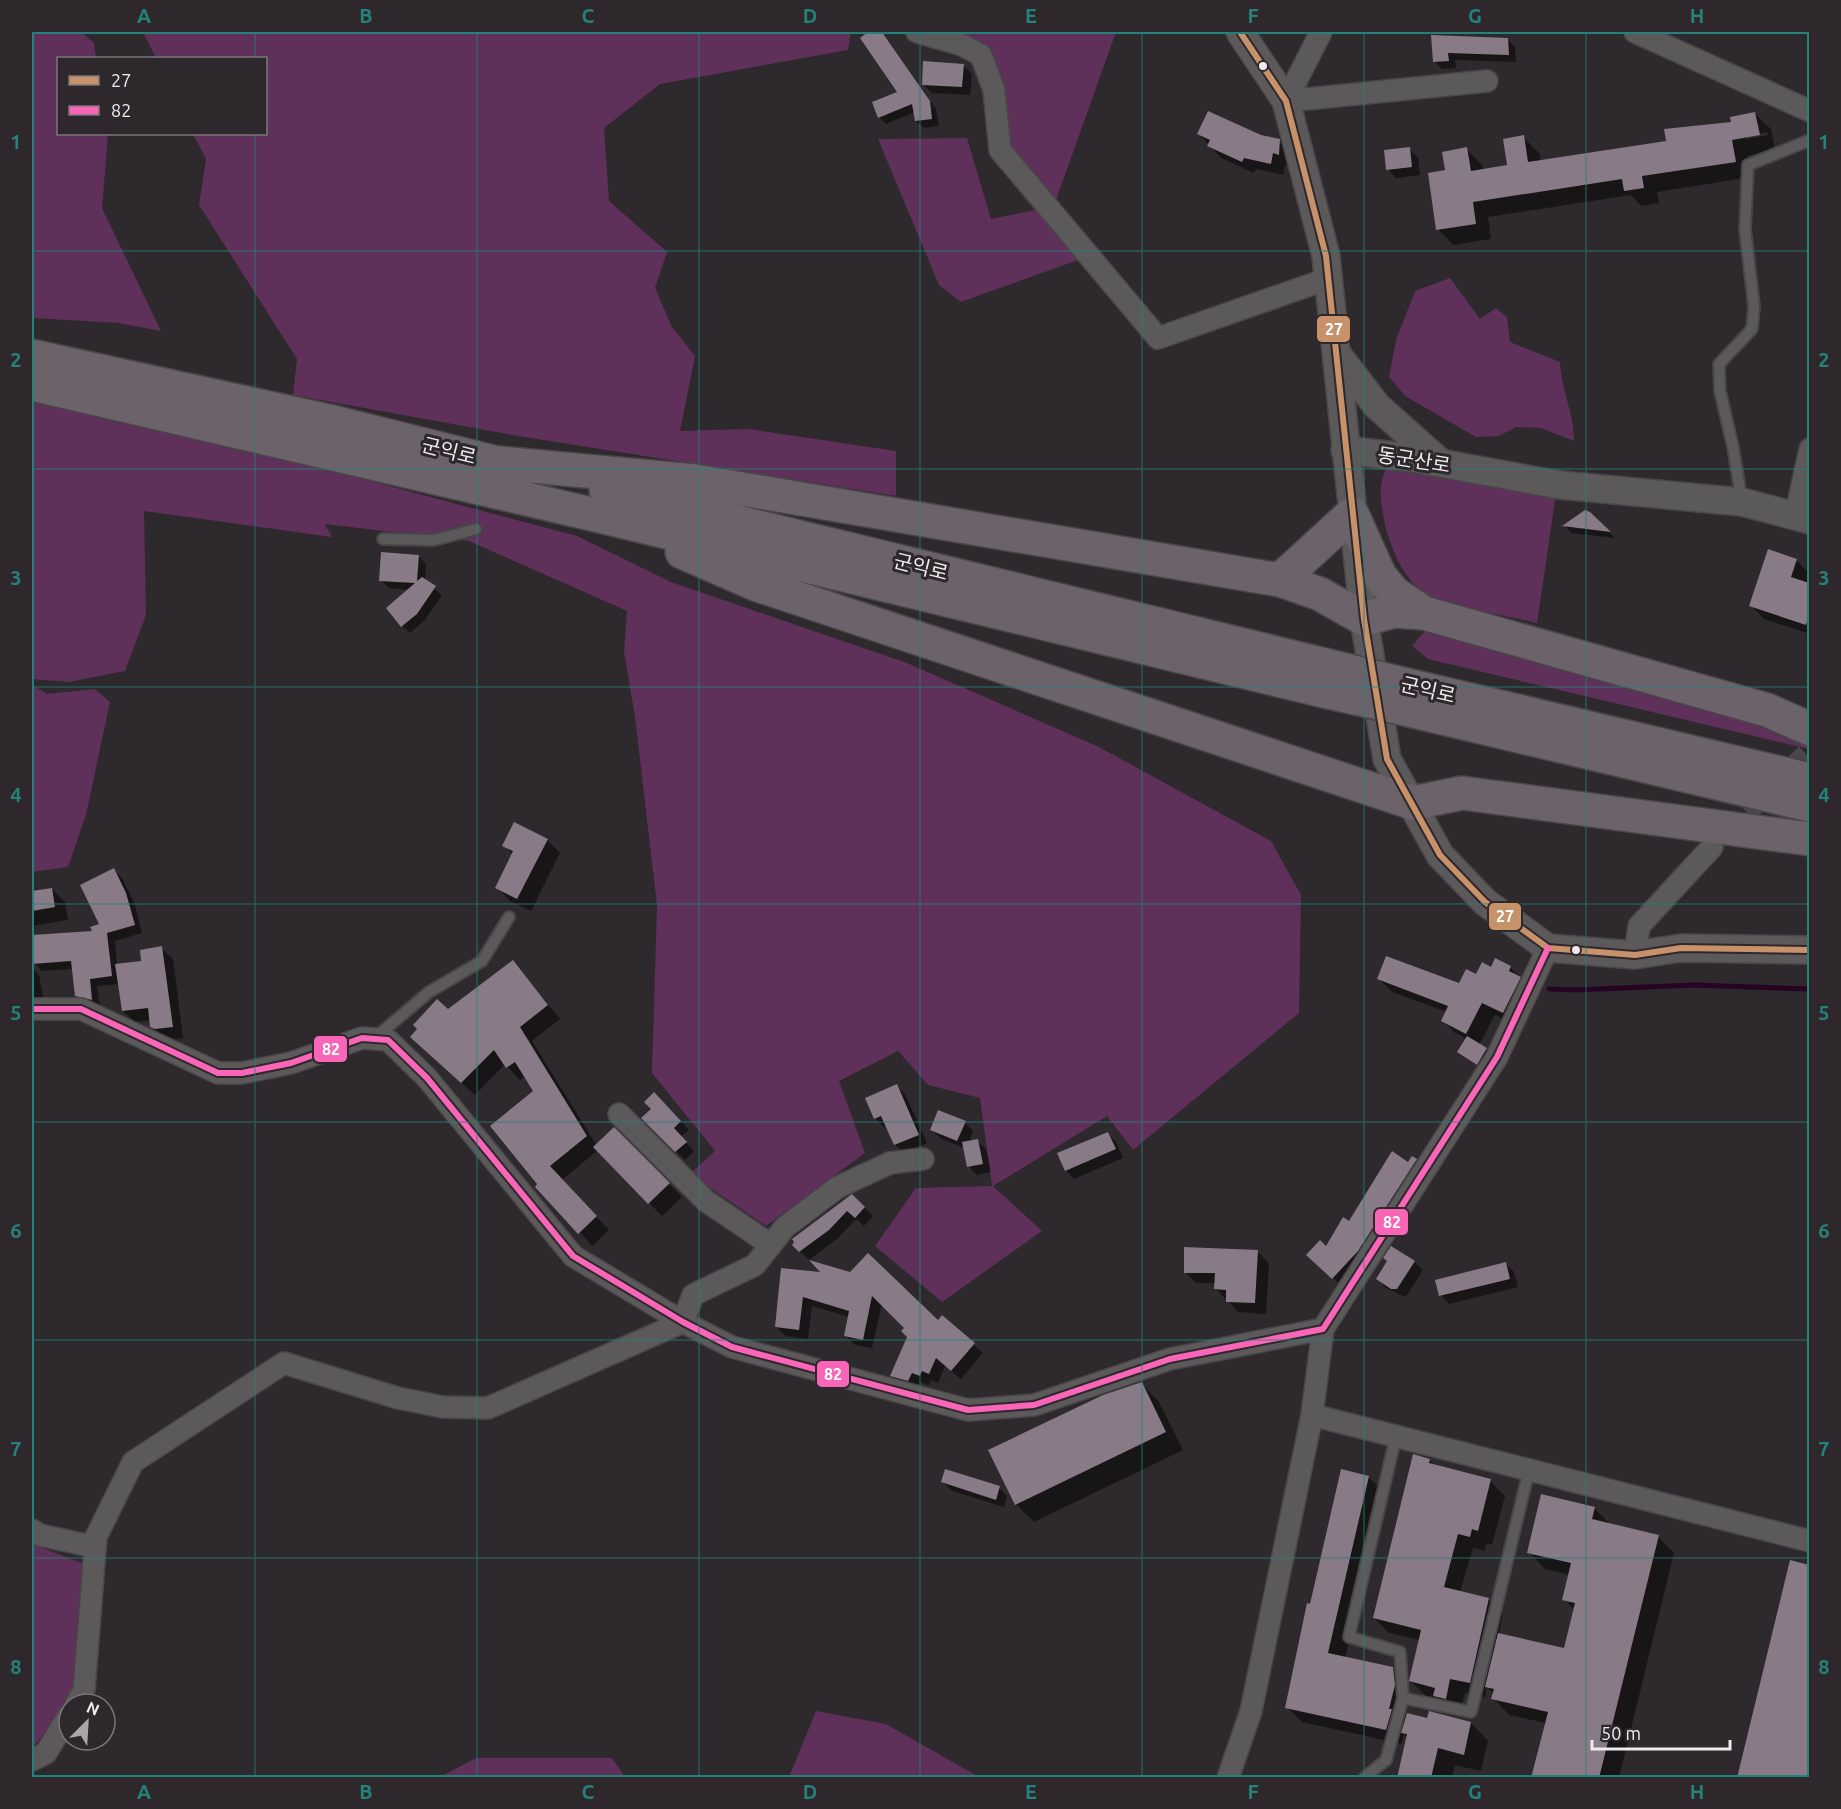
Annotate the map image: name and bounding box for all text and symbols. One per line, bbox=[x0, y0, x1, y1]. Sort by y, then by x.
text: A bbox=[137, 4, 151, 27]
text: B bbox=[359, 4, 373, 27]
text: C bbox=[582, 4, 595, 27]
text: D bbox=[803, 4, 817, 27]
text: E bbox=[1025, 4, 1037, 27]
text: F bbox=[1247, 4, 1259, 27]
text: G bbox=[1468, 4, 1482, 27]
text: H bbox=[1690, 4, 1704, 27]
legend bbox=[57, 57, 267, 135]
unlabelled marker bbox=[1257, 60, 1269, 72]
text: 27 bbox=[111, 70, 131, 90]
text: 82 bbox=[111, 100, 131, 120]
text: 1 bbox=[10, 130, 22, 153]
text: 1 bbox=[1818, 130, 1830, 153]
line badge: 27 bbox=[1316, 315, 1351, 343]
text: 27 bbox=[1325, 320, 1343, 338]
text: 2 bbox=[10, 348, 22, 371]
text: 2 bbox=[1818, 348, 1830, 371]
street label: 군익로 bbox=[420, 433, 479, 468]
street label: 동군산로 bbox=[1376, 442, 1452, 477]
street label: 군익로 bbox=[892, 549, 951, 584]
text: 3 bbox=[10, 566, 22, 589]
text: 3 bbox=[1818, 566, 1830, 589]
street label: 군익로 bbox=[1399, 672, 1458, 707]
text: 4 bbox=[10, 783, 22, 806]
text: 4 bbox=[1818, 783, 1830, 806]
line badge: 27 bbox=[1488, 902, 1522, 931]
text: 27 bbox=[1496, 907, 1514, 925]
unlabelled marker bbox=[1570, 944, 1582, 956]
text: 5 bbox=[10, 1001, 22, 1024]
text: 5 bbox=[1818, 1001, 1830, 1024]
line badge: 82 bbox=[313, 1035, 348, 1063]
text: 82 bbox=[322, 1040, 340, 1058]
line badge: 82 bbox=[1374, 1208, 1409, 1236]
text: 82 bbox=[1383, 1213, 1401, 1231]
text: 6 bbox=[10, 1219, 22, 1242]
text: 6 bbox=[1818, 1219, 1830, 1242]
line badge: 82 bbox=[816, 1360, 850, 1388]
text: 82 bbox=[824, 1365, 842, 1383]
text: 7 bbox=[10, 1437, 22, 1460]
text: 7 bbox=[1818, 1437, 1830, 1460]
text: 8 bbox=[10, 1655, 22, 1678]
text: 8 bbox=[1818, 1655, 1830, 1678]
north arrow bbox=[57, 1692, 117, 1752]
text: N bbox=[84, 1698, 102, 1719]
scale bar bbox=[1592, 1713, 1730, 1751]
text: 50 m bbox=[1601, 1723, 1641, 1743]
text: A bbox=[137, 1780, 151, 1803]
text: B bbox=[359, 1780, 373, 1803]
text: C bbox=[582, 1780, 595, 1803]
text: D bbox=[803, 1780, 817, 1803]
text: E bbox=[1025, 1780, 1037, 1803]
text: F bbox=[1247, 1780, 1259, 1803]
text: G bbox=[1468, 1780, 1482, 1803]
text: H bbox=[1690, 1780, 1704, 1803]

